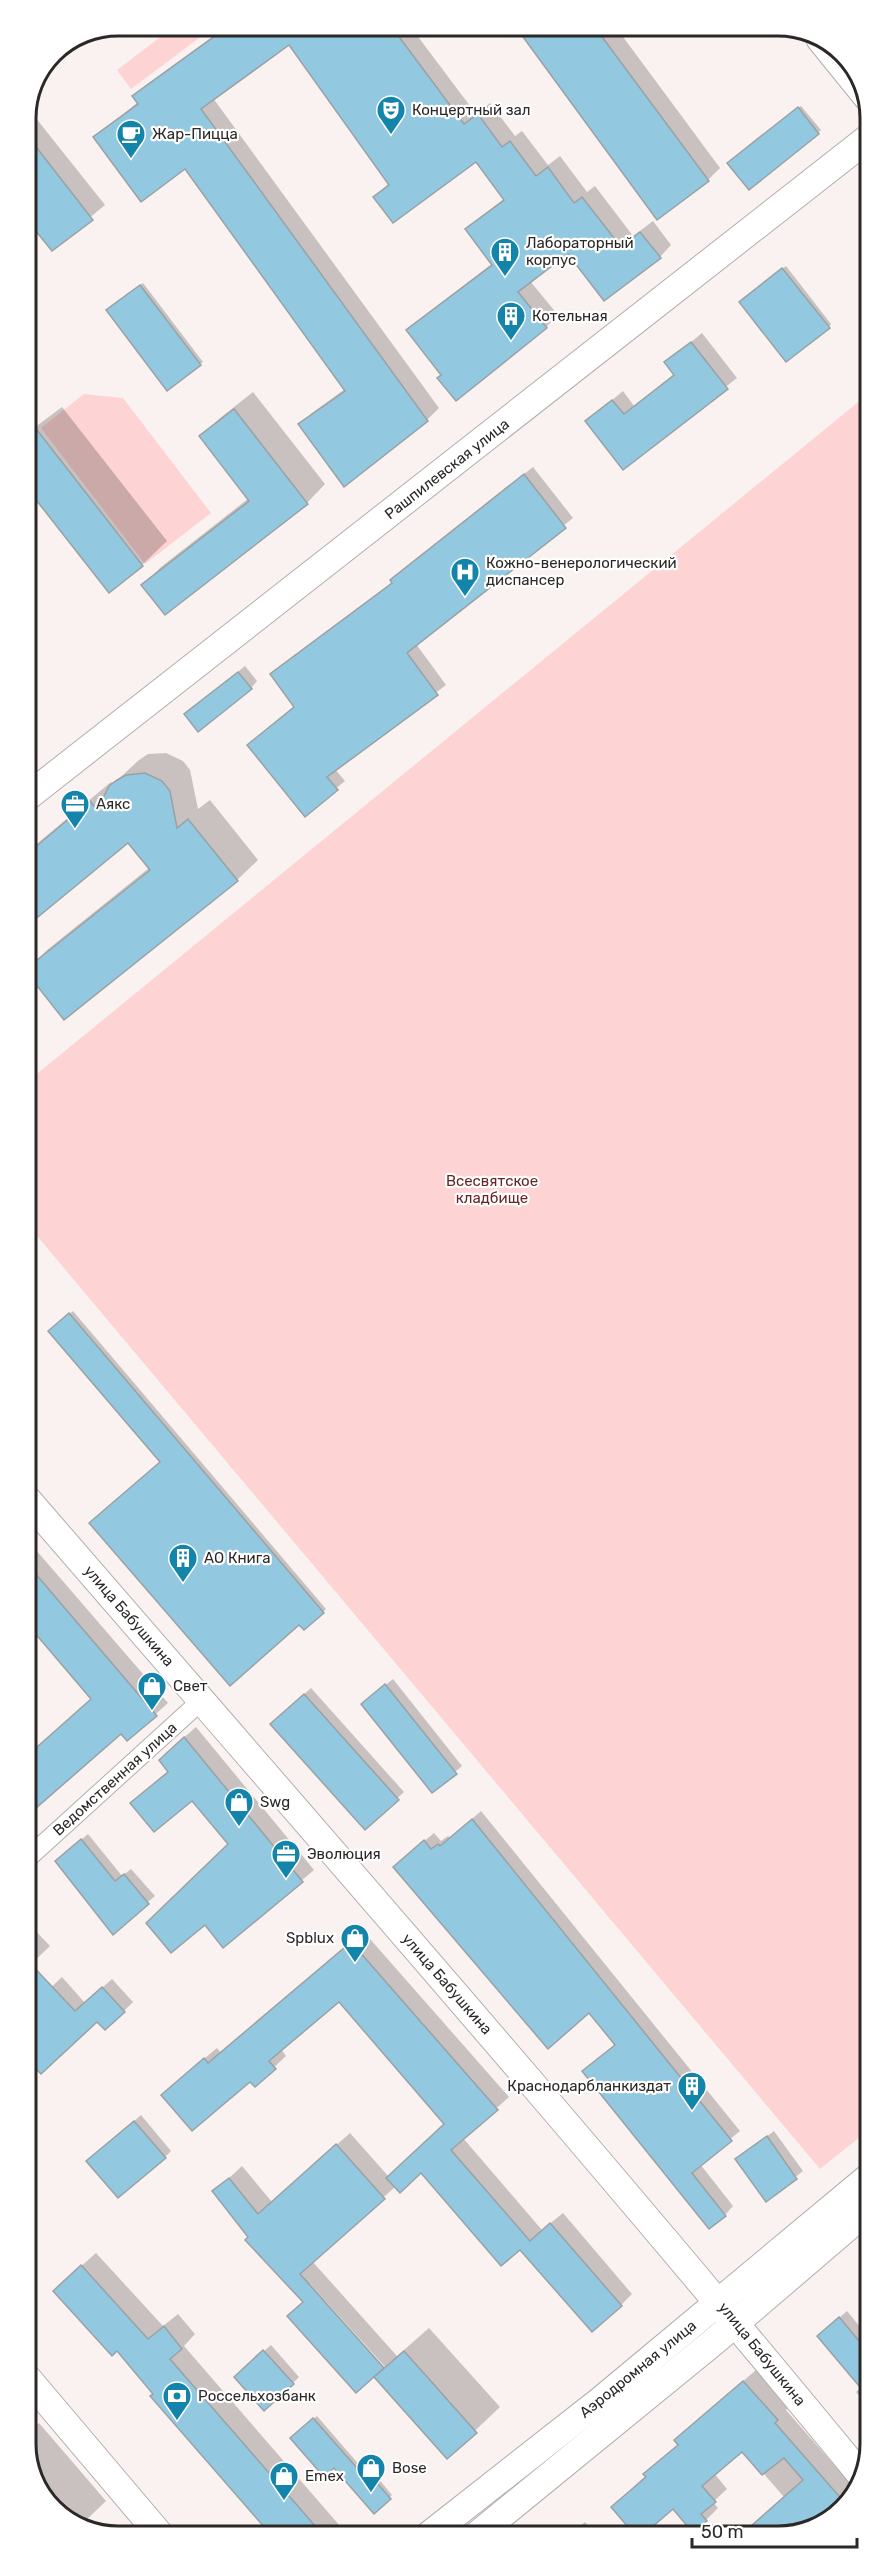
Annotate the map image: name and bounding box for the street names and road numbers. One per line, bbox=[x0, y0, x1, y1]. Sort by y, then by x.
street label: Рашпилевская улица bbox=[381, 415, 513, 523]
street label: улица Бабушкина bbox=[80, 1562, 178, 1670]
street label: Ведомственная улица bbox=[49, 1719, 181, 1839]
street label: улица Бабушкина bbox=[398, 1930, 496, 2038]
street label: улица Бабушкина bbox=[715, 2299, 809, 2409]
street label: Аэродромная улица bbox=[576, 2316, 700, 2422]

